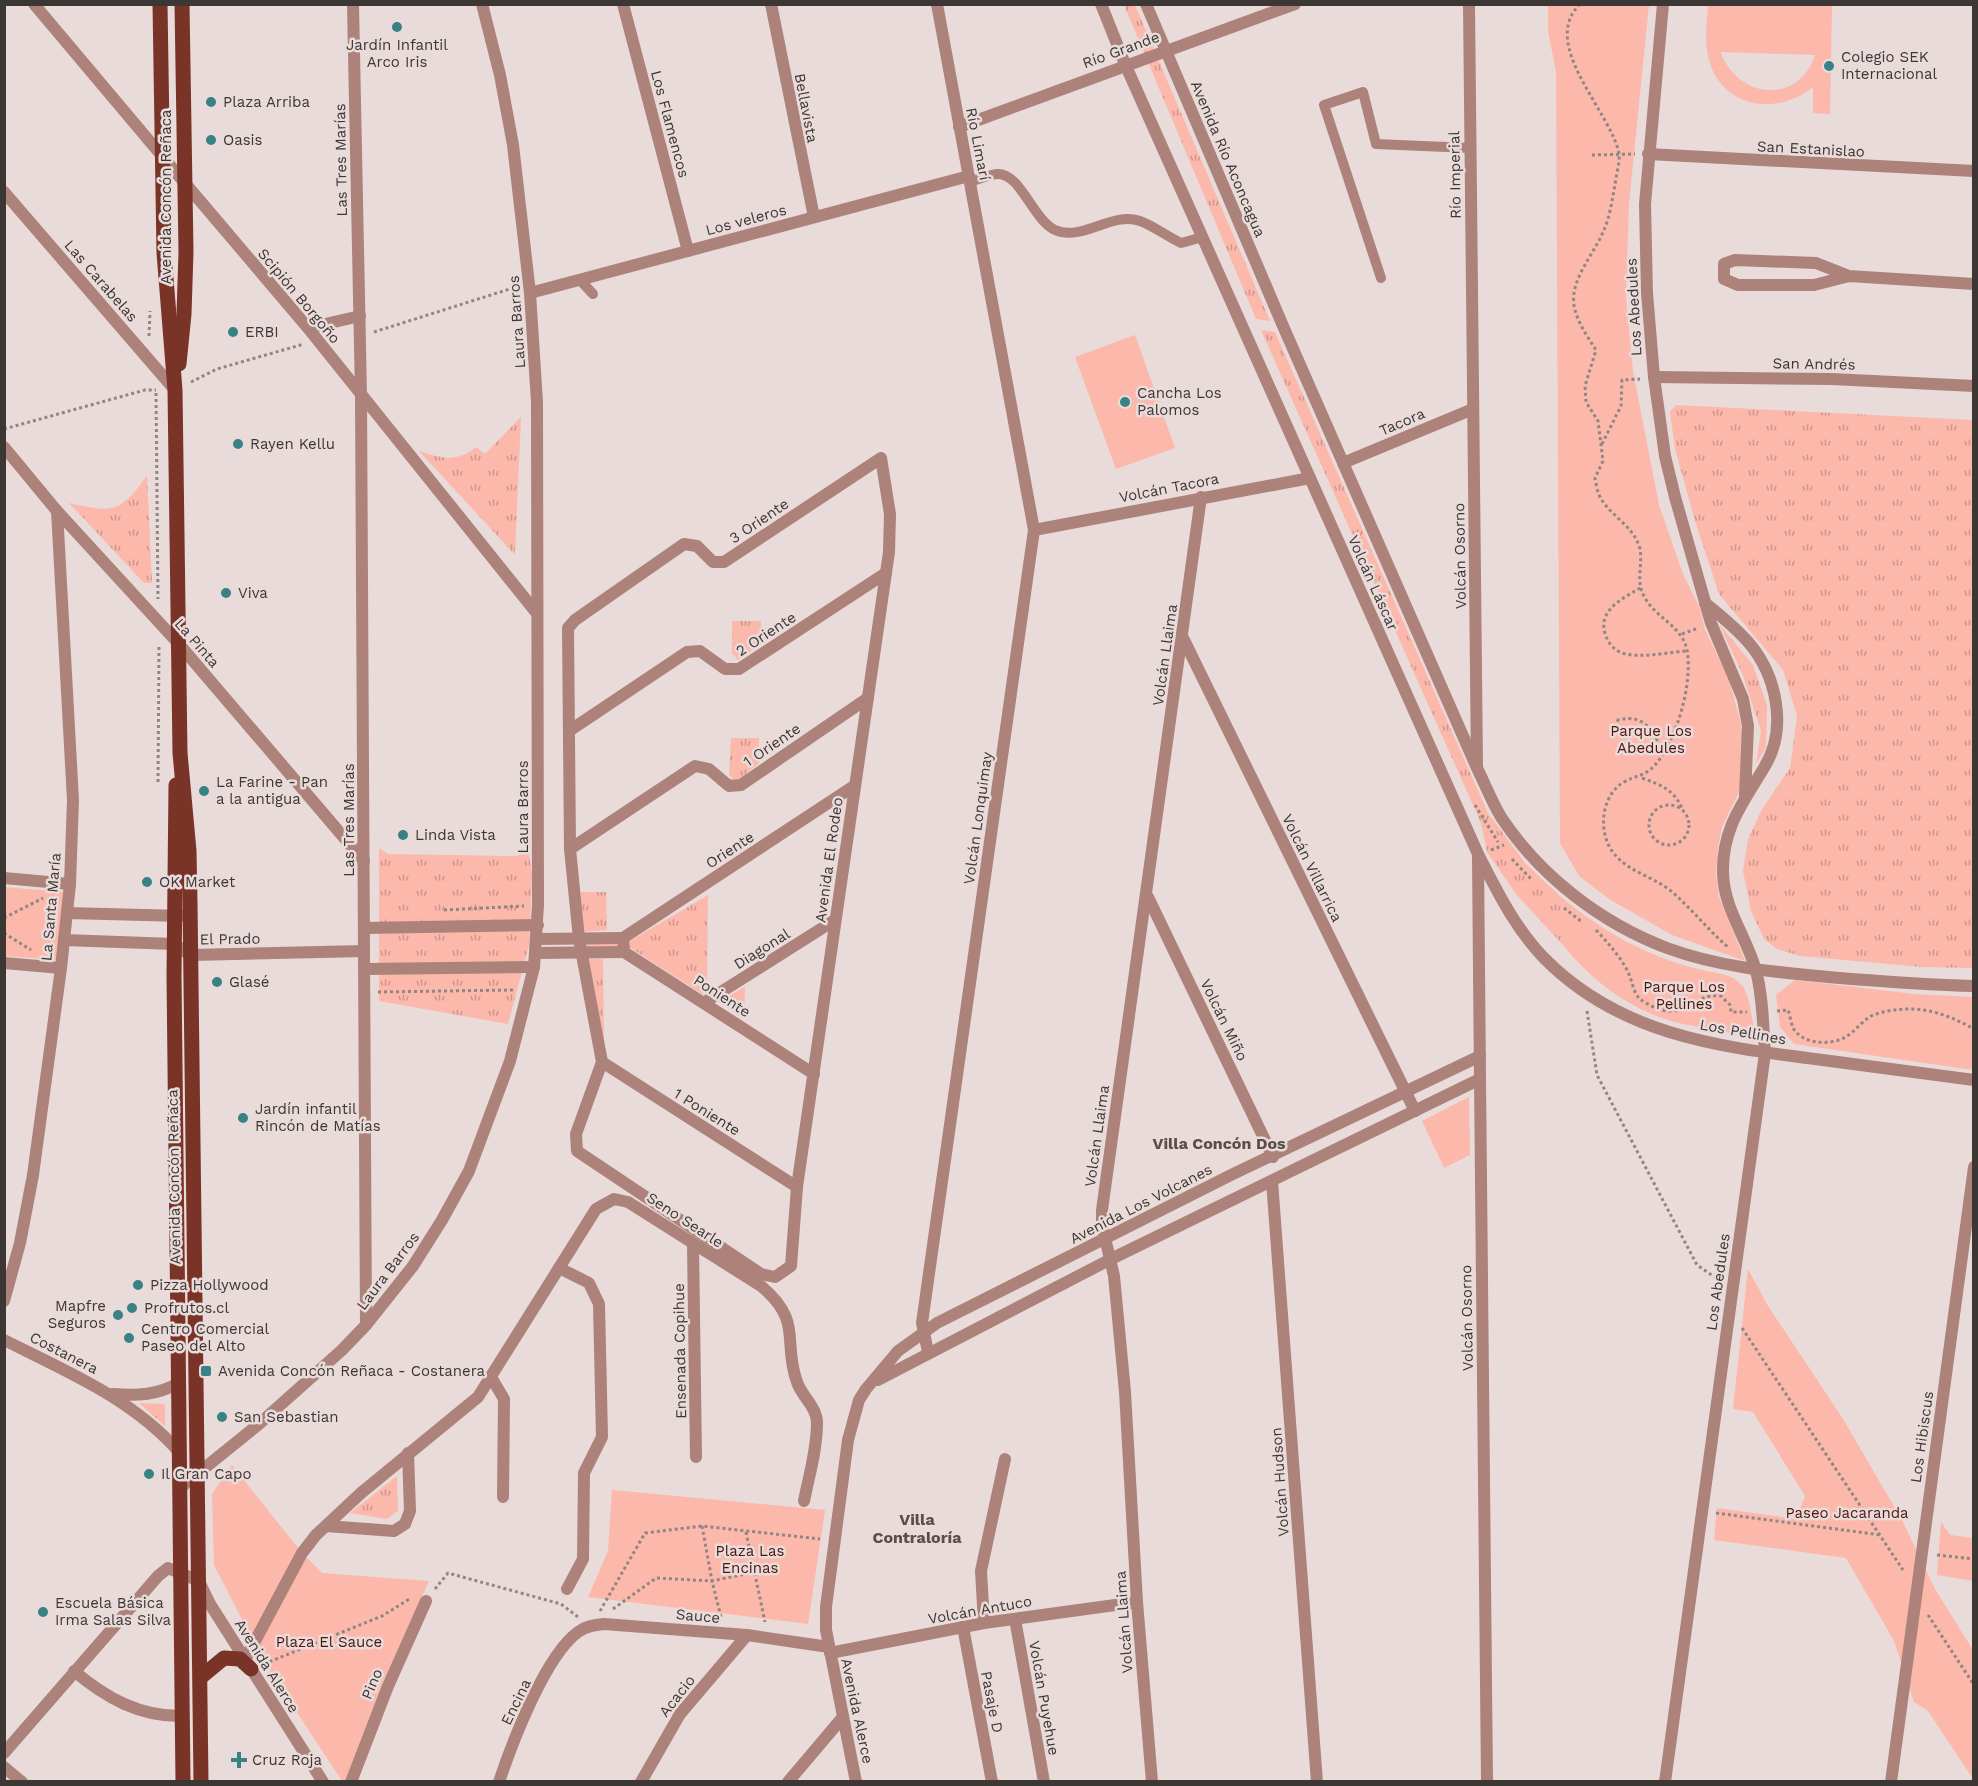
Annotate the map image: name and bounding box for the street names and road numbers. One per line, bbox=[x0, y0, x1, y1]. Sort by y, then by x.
street label: Río Grande bbox=[1080, 28, 1162, 72]
street label: Los Flamencos bbox=[647, 68, 693, 180]
street label: Bellavista bbox=[790, 72, 822, 145]
street label: Avenida Río Aconcagua bbox=[1187, 78, 1269, 240]
street label: Las Tres Marías bbox=[331, 103, 351, 217]
street label: Río Limarí bbox=[962, 106, 994, 182]
street label: Avenida Concón Reñaca bbox=[157, 109, 175, 285]
street label: Río Imperial bbox=[1445, 130, 1465, 219]
street label: San Estanislao bbox=[1757, 137, 1865, 161]
street label: Los veleros bbox=[704, 201, 788, 239]
street label: Las Carabelas bbox=[61, 236, 142, 326]
street label: Scipión Borgoño bbox=[254, 245, 344, 347]
street label: Los Abedules bbox=[1622, 258, 1646, 356]
street label: Laura Barros bbox=[505, 275, 529, 369]
street label: San Andrés bbox=[1772, 354, 1856, 374]
street label: Tacora bbox=[1376, 404, 1428, 440]
street label: Volcán Tacora bbox=[1118, 469, 1221, 507]
street label: 3 Oriente bbox=[726, 495, 792, 547]
street label: Volcán Osorno bbox=[1450, 503, 1470, 609]
street label: Volcán Láscar bbox=[1344, 533, 1402, 633]
street label: Volcán Llaima bbox=[1149, 602, 1181, 707]
street label: 2 Oriente bbox=[733, 608, 799, 660]
street label: La Pinta bbox=[171, 615, 224, 672]
street label: 1 Oriente bbox=[740, 719, 804, 771]
street label: Volcán Lonquimay bbox=[960, 750, 996, 885]
street label: Laura Barros bbox=[514, 760, 532, 854]
street label: Las Tres Marías bbox=[340, 763, 358, 877]
street label: Avenida El Rodeo bbox=[811, 796, 847, 924]
street label: Volcán Villarrica bbox=[1278, 811, 1346, 925]
street label: Oriente bbox=[702, 828, 758, 872]
street label: La Santa María bbox=[37, 852, 65, 962]
street label: Diagonal bbox=[731, 925, 794, 973]
street label: El Prado bbox=[199, 929, 261, 949]
street label: Poniente bbox=[690, 971, 754, 1021]
street label: Volcán Miño bbox=[1196, 976, 1252, 1064]
street label: Los Pellines bbox=[1698, 1016, 1788, 1048]
street label: Volcán Llaima bbox=[1081, 1083, 1113, 1188]
street label: 1 Poniente bbox=[670, 1084, 744, 1140]
street label: Avenida Concón Reñaca bbox=[163, 1089, 185, 1265]
street label: Avenida Los Volcanes bbox=[1067, 1160, 1215, 1248]
street label: Seno Searle bbox=[643, 1189, 727, 1251]
street label: Laura Barros bbox=[353, 1228, 423, 1314]
street label: Los Abedules bbox=[1702, 1232, 1734, 1332]
street label: Volcán Osorno bbox=[1457, 1265, 1477, 1371]
street label: Ensenada Copihue bbox=[670, 1283, 690, 1419]
street label: Costanera bbox=[27, 1328, 102, 1378]
street label: Los Hibiscus bbox=[1907, 1390, 1937, 1484]
street label: Volcán Hudson bbox=[1267, 1427, 1293, 1537]
street label: Volcán Llaima bbox=[1111, 1570, 1137, 1674]
street label: Volcán Antuco bbox=[927, 1592, 1033, 1628]
street label: Sauce bbox=[675, 1605, 721, 1627]
street label: Avenida Alerce bbox=[231, 1616, 303, 1716]
street label: Volcán Puyehue bbox=[1025, 1639, 1063, 1757]
street label: Avenida Alerce bbox=[837, 1657, 877, 1765]
street label: Pino bbox=[358, 1666, 386, 1702]
street label: Pasaje D bbox=[977, 1670, 1007, 1734]
street label: Acacio bbox=[655, 1672, 699, 1720]
street label: Encina bbox=[497, 1676, 535, 1728]

